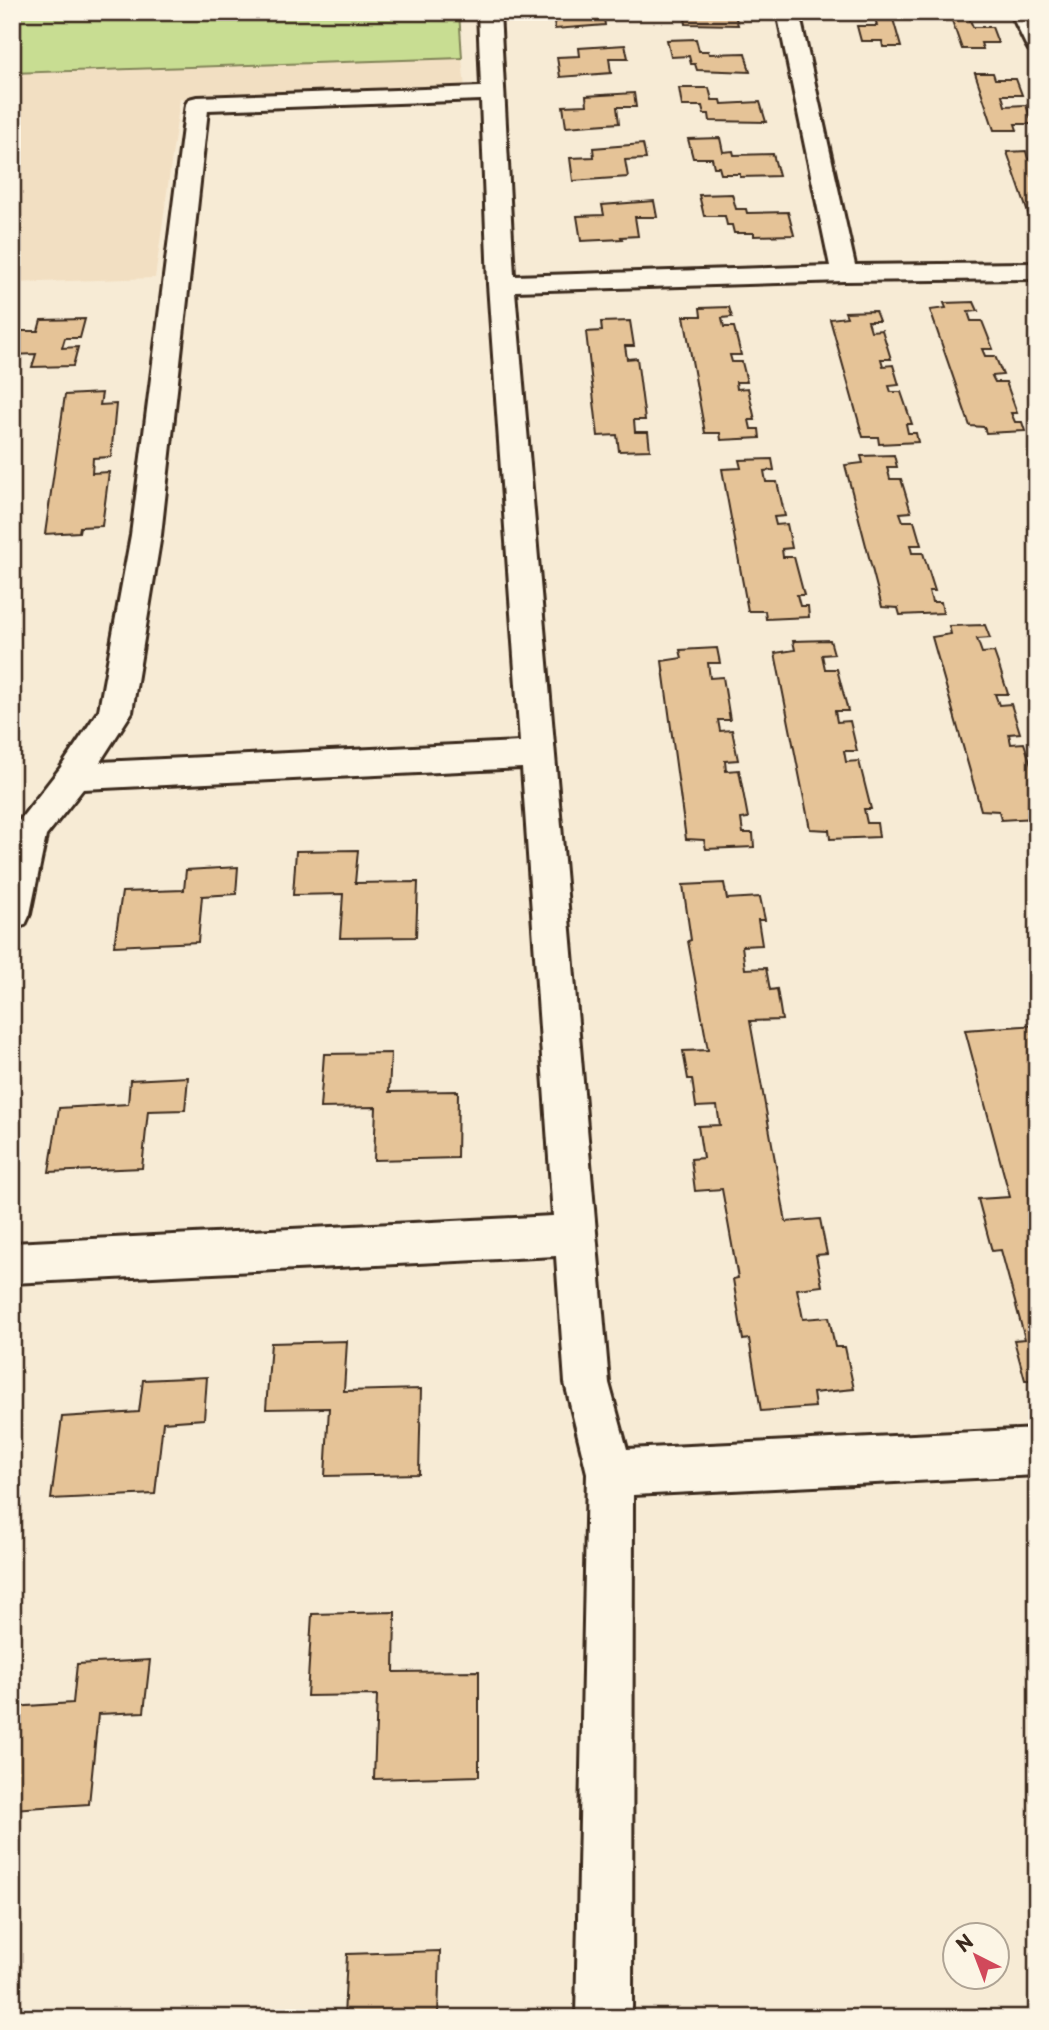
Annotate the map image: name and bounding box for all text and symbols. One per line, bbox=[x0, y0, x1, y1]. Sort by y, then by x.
north arrow bbox=[940, 1922, 1010, 1992]
text: N bbox=[949, 1927, 979, 1958]

